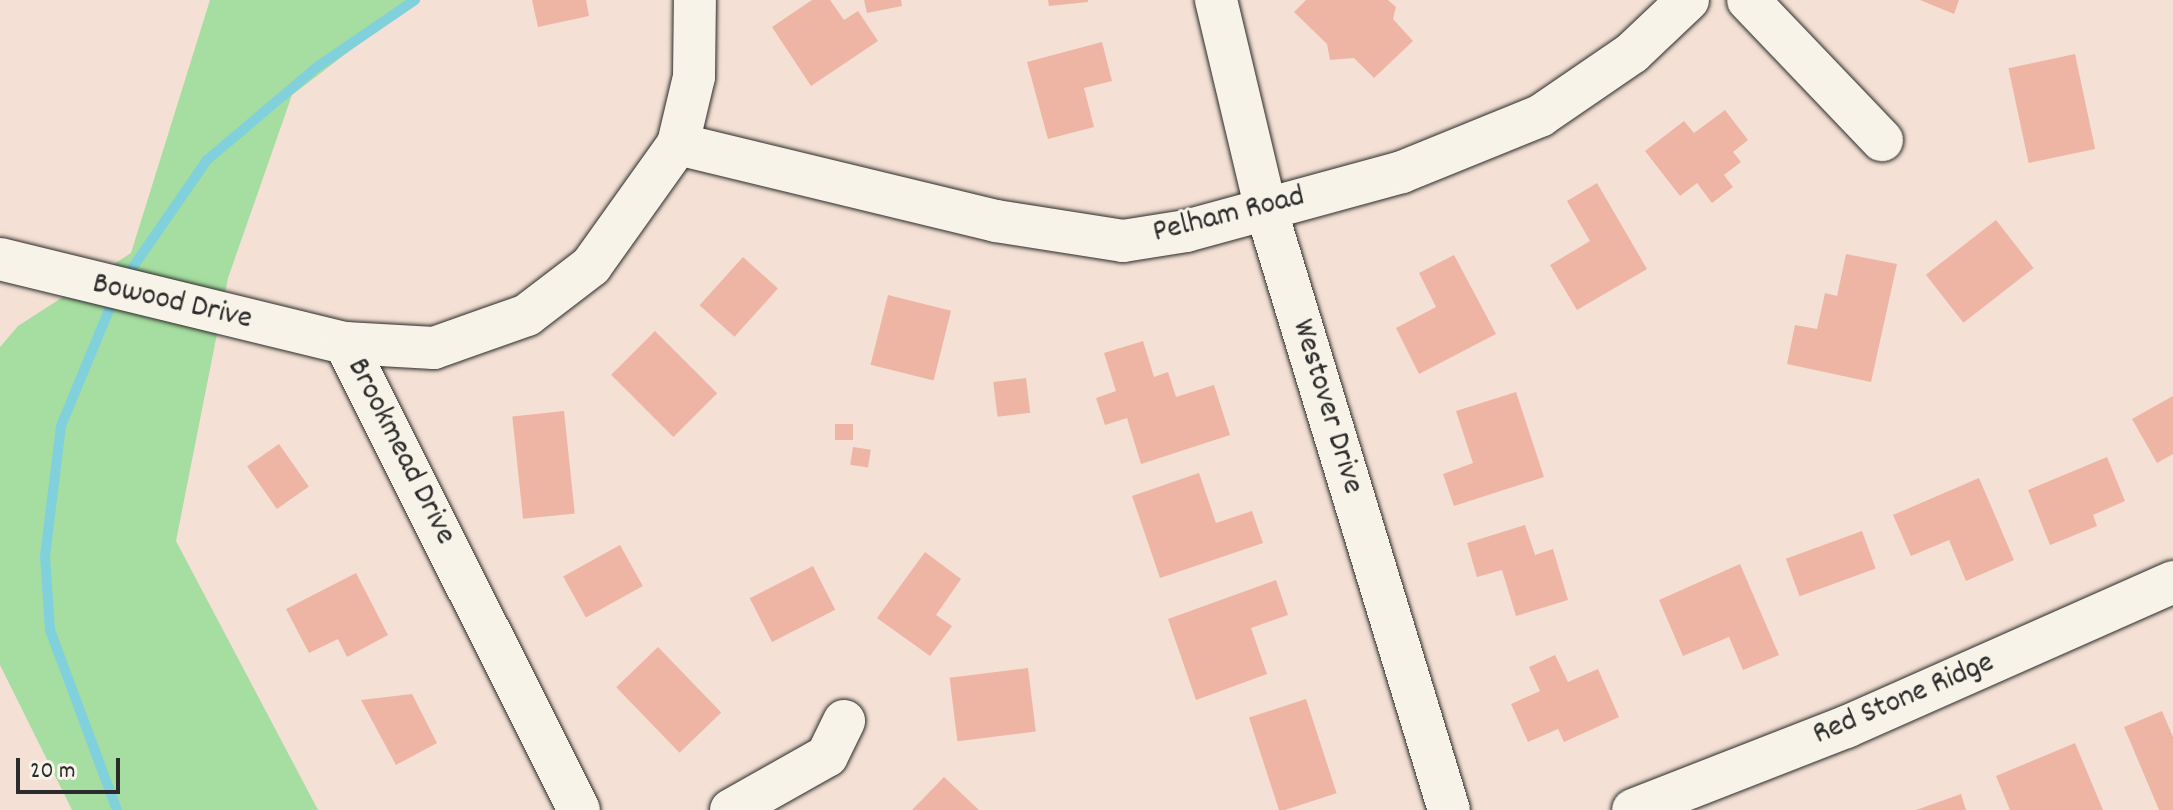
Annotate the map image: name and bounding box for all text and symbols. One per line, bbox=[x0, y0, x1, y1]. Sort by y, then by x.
street label: Pelham Road bbox=[1149, 179, 1309, 253]
street label: Bowood Drive bbox=[89, 266, 255, 340]
street label: Westover Drive bbox=[1281, 315, 1371, 499]
street label: Brookmead Drive bbox=[337, 353, 463, 551]
street label: Red Stone Ridge bbox=[1808, 645, 2000, 755]
scale bar bbox=[20, 742, 124, 792]
text: 20 m bbox=[30, 755, 76, 789]

